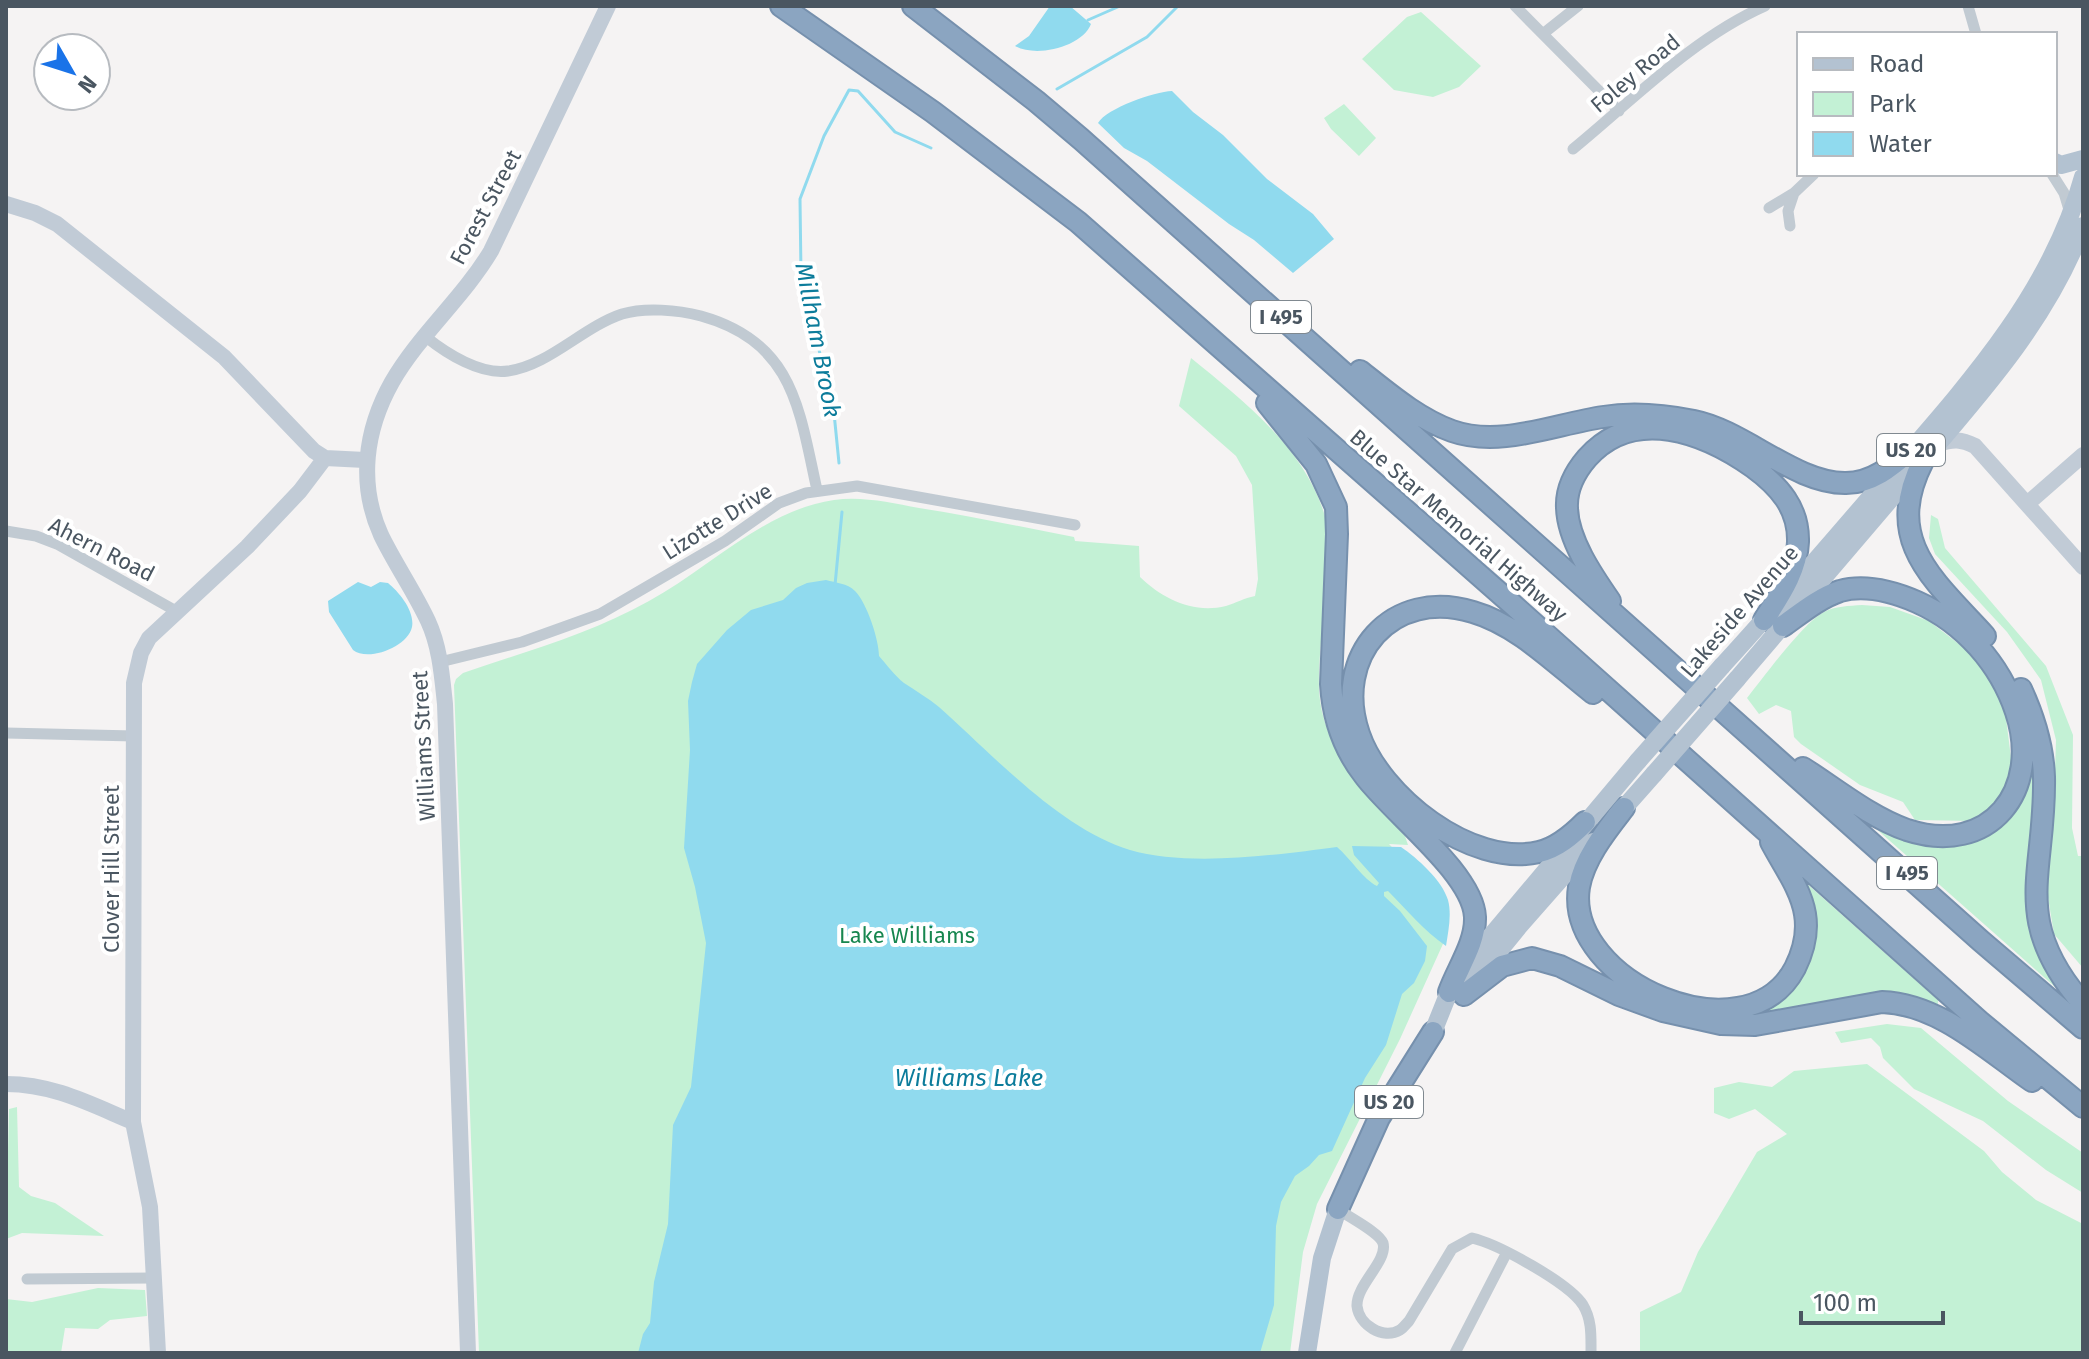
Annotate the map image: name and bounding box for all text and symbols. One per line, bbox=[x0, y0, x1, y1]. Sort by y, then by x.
street label: Foley Road bbox=[1585, 28, 1686, 119]
north arrow bbox=[32, 32, 112, 112]
legend bbox=[1797, 32, 2057, 176]
text: Road bbox=[1869, 50, 1924, 78]
text: N bbox=[72, 70, 102, 98]
text: Park bbox=[1869, 90, 1917, 118]
text: Water bbox=[1869, 130, 1933, 158]
street label: Forest Street bbox=[444, 145, 527, 269]
water label: Millham Brook bbox=[789, 260, 847, 420]
road number: I 495 bbox=[1251, 301, 1311, 333]
street label: Blue Star Memorial Highway bbox=[1344, 423, 1573, 627]
road number: US 20 bbox=[1877, 434, 1945, 466]
street label: Lizotte Drive bbox=[657, 477, 777, 566]
street label: Ahern Road bbox=[44, 511, 159, 588]
street label: Lakeside Avenue bbox=[1675, 540, 1804, 683]
street label: Williams Street bbox=[406, 670, 441, 822]
street label: Clover Hill Street bbox=[98, 785, 125, 953]
road number: I 495 bbox=[1877, 857, 1937, 889]
park label: Lake Williams bbox=[839, 922, 975, 949]
water label: Williams Lake bbox=[895, 1064, 1043, 1092]
road number: US 20 bbox=[1355, 1086, 1423, 1118]
scale bar bbox=[1801, 1275, 1943, 1325]
text: 100 m bbox=[1813, 1289, 1877, 1317]

